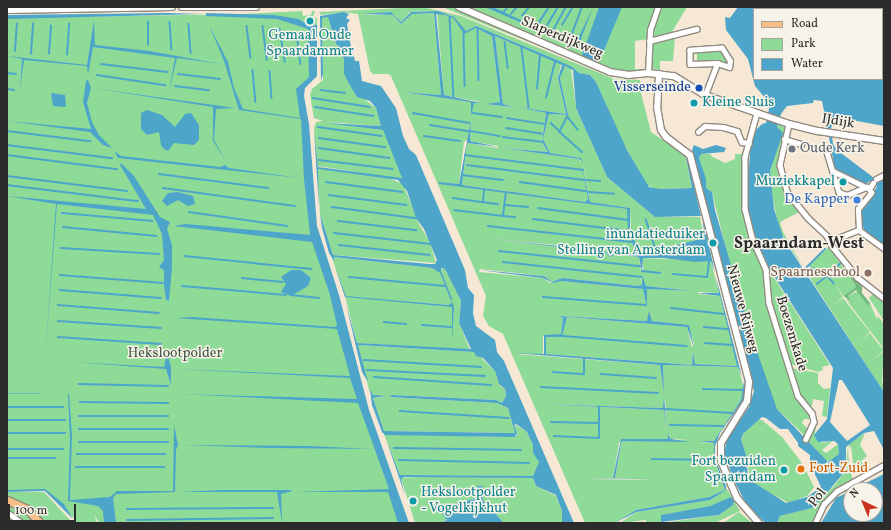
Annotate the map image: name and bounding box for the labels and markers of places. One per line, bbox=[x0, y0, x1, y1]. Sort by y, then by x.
marker: Gemaal Oude Spaardammer bbox=[305, 16, 315, 26]
place label: Gemaal Oude Spaardammer bbox=[266, 28, 354, 60]
place label: Visserseinde bbox=[614, 80, 691, 96]
marker: Visserseinde bbox=[694, 83, 704, 93]
place label: Kleine Sluis bbox=[702, 95, 774, 111]
marker: Kleine Sluis bbox=[689, 98, 699, 108]
place label: Oude Kerk bbox=[800, 141, 865, 157]
marker: Oude Kerk bbox=[787, 144, 797, 154]
place label: Muziekkapel bbox=[755, 174, 835, 190]
marker: Muziekkapel bbox=[838, 177, 848, 187]
place label: De Kapper bbox=[784, 192, 849, 208]
marker: De Kapper bbox=[852, 195, 862, 205]
place label: inundatieduiker Stelling van Amsterdam bbox=[557, 227, 705, 260]
marker: inundatieduiker Stelling van Amsterdam bbox=[708, 238, 718, 248]
place label: Spaarneschool bbox=[770, 265, 860, 281]
marker: Spaarneschool bbox=[863, 268, 873, 278]
place label: Fort bezuiden Spaarndam bbox=[692, 454, 776, 486]
place label: Fort-Zuid bbox=[809, 461, 868, 477]
marker: Fort-Zuid bbox=[796, 464, 806, 474]
marker: Fort bezuiden Spaarndam bbox=[779, 465, 789, 475]
place label: Hekslootpolder - Vogelkijkhut bbox=[421, 485, 516, 518]
marker: Hekslootpolder - Vogelkijkhut bbox=[408, 496, 418, 506]

